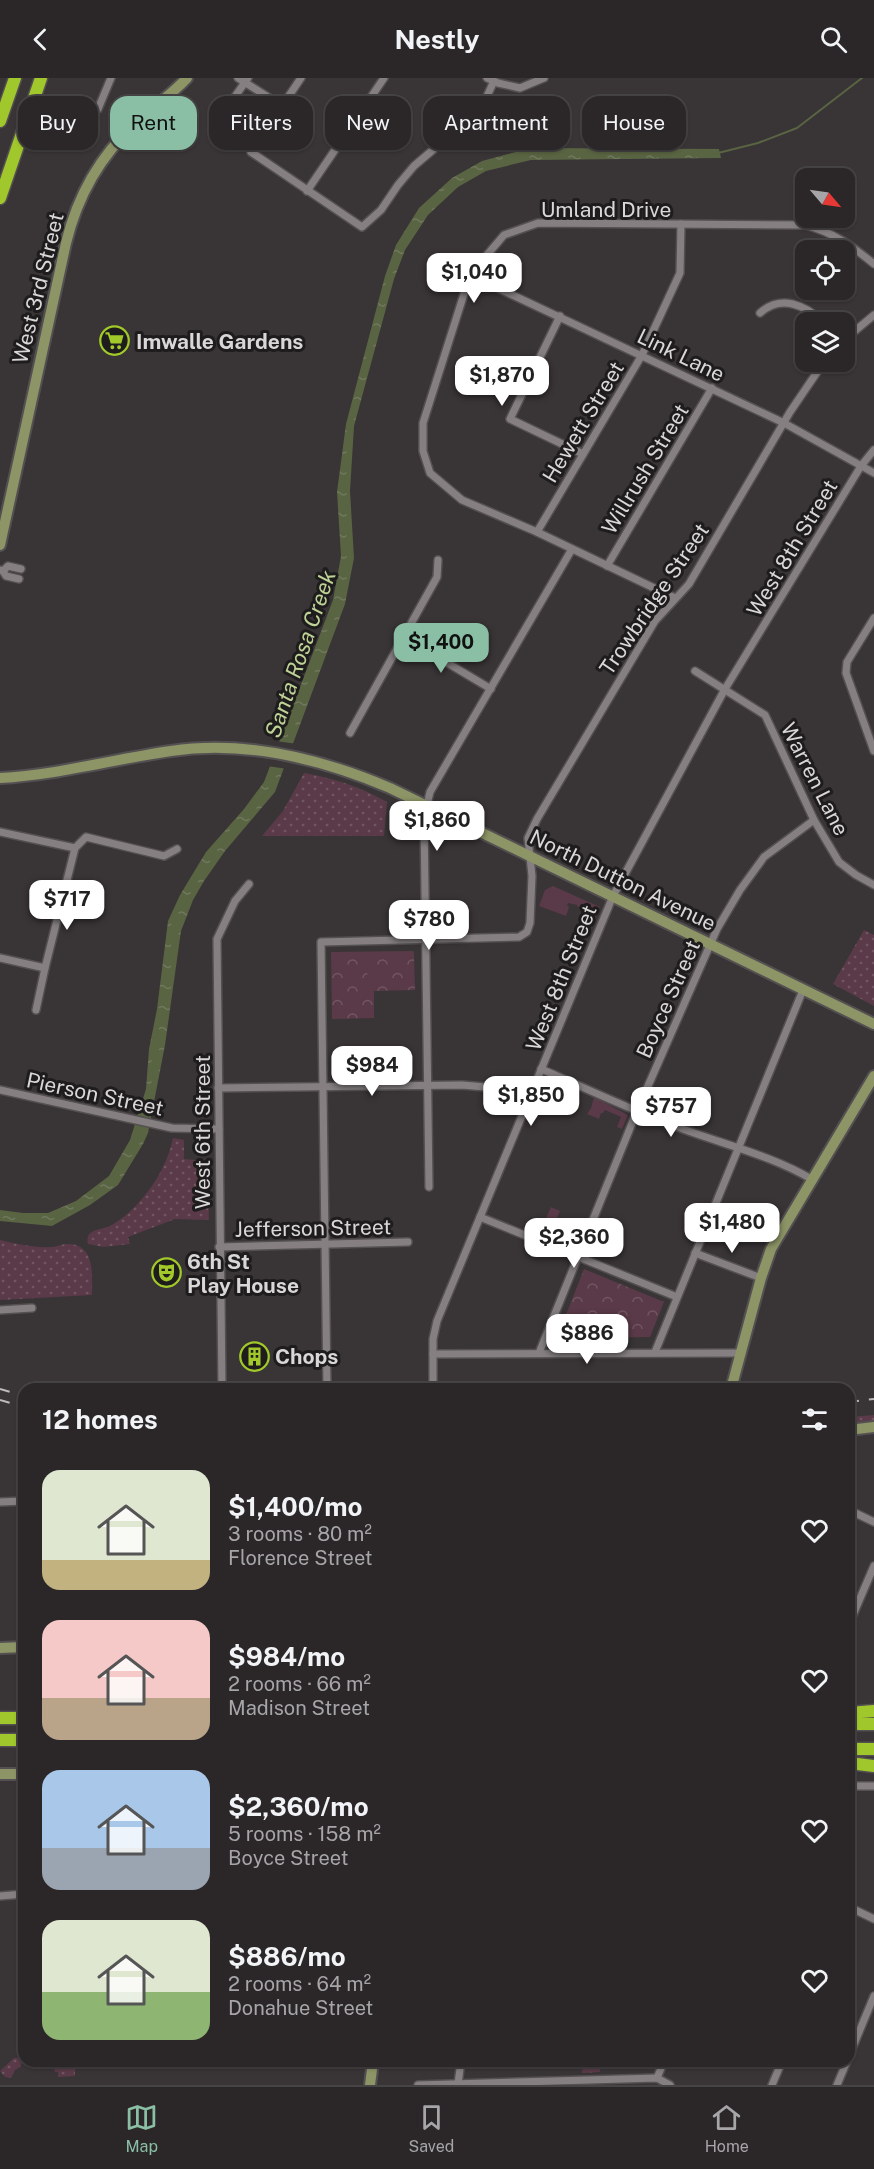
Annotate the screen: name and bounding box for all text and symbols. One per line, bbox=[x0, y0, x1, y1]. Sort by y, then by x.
icon: back bbox=[24, 23, 57, 56]
text: Nestly bbox=[394, 23, 480, 55]
icon: search bbox=[817, 23, 850, 56]
chip: Buy bbox=[18, 96, 98, 150]
chip: Rent bbox=[110, 96, 197, 150]
chip: Filters bbox=[209, 96, 313, 150]
chip: New bbox=[325, 96, 411, 150]
chip: Apartment bbox=[423, 96, 570, 150]
chip: House bbox=[582, 96, 686, 150]
north arrow bbox=[795, 168, 855, 228]
map controls bbox=[795, 168, 855, 372]
street label: Umland Drive bbox=[541, 197, 671, 222]
street label: West 3rd Street bbox=[7, 210, 69, 366]
button: locate bbox=[795, 240, 855, 300]
pin: $1,040 bbox=[425, 253, 523, 304]
text: $1,040 bbox=[441, 260, 507, 284]
button: layers bbox=[795, 312, 855, 372]
street label: Link Lane bbox=[633, 323, 729, 387]
supermarket icon: Imwalle Gardens bbox=[99, 325, 131, 357]
place label: Imwalle Gardens bbox=[136, 329, 303, 354]
pin: $1,870 bbox=[453, 356, 551, 407]
street label: Hewett Street bbox=[537, 357, 629, 487]
text: $1,870 bbox=[469, 363, 535, 387]
street label: Willrush Street bbox=[596, 399, 694, 539]
street label: West 8th Street bbox=[741, 475, 843, 621]
street label: Trowbridge Street bbox=[594, 519, 714, 679]
water label: Santa Rosa Creek bbox=[259, 567, 341, 741]
pin: $1,400 bbox=[392, 623, 490, 674]
text: $1,400 bbox=[408, 630, 474, 654]
street label: Warren Lane bbox=[776, 718, 854, 840]
pin: $1,860 bbox=[388, 801, 486, 852]
text: $1,860 bbox=[403, 808, 471, 832]
street label: North Dutton Avenue bbox=[526, 824, 720, 936]
pin: $717 bbox=[31, 880, 103, 931]
text: $717 bbox=[43, 887, 91, 911]
pin: $780 bbox=[393, 900, 465, 951]
street label: West 8th Street bbox=[520, 902, 602, 1054]
text: $780 bbox=[403, 907, 455, 931]
street label: Boyce Street bbox=[631, 936, 705, 1062]
pin: $984 bbox=[336, 1046, 408, 1097]
text: $984 bbox=[345, 1053, 399, 1077]
street label: West 6th Street bbox=[190, 1055, 215, 1209]
street label: Pierson Street bbox=[24, 1067, 166, 1121]
pin: $1,850 bbox=[482, 1076, 580, 1127]
text: $1,850 bbox=[497, 1083, 565, 1107]
pin: $757 bbox=[635, 1087, 707, 1138]
text: $757 bbox=[645, 1094, 697, 1118]
pin: $1,480 bbox=[683, 1203, 781, 1254]
text: $1,480 bbox=[698, 1210, 766, 1234]
street label: Jefferson Street bbox=[234, 1214, 392, 1242]
pin: $2,360 bbox=[525, 1218, 623, 1269]
text: $2,360 bbox=[538, 1225, 610, 1249]
place label: 6th St Play House bbox=[187, 1249, 299, 1298]
theatre icon: 6th St Play House bbox=[150, 1257, 182, 1289]
pin: $886 bbox=[551, 1314, 623, 1365]
text: $886 bbox=[560, 1321, 614, 1345]
building icon: Chops bbox=[238, 1340, 270, 1372]
place label: Chops bbox=[275, 1344, 338, 1369]
icon: filters bbox=[798, 1403, 831, 1436]
text: 12 homes bbox=[42, 1404, 158, 1435]
text: $1,400/mo bbox=[228, 1491, 363, 1522]
icon: home bbox=[90, 1494, 162, 1566]
icon: heart bbox=[798, 1514, 831, 1547]
text: 3 rooms · 80 m² bbox=[228, 1522, 372, 1546]
text: Florence Street bbox=[228, 1546, 373, 1570]
text: $984/mo bbox=[228, 1641, 345, 1672]
icon: home bbox=[90, 1644, 162, 1716]
icon: heart bbox=[798, 1664, 831, 1697]
text: 2 rooms · 66 m² bbox=[228, 1672, 371, 1696]
text: Madison Street bbox=[228, 1696, 370, 1720]
text: $2,360/mo bbox=[228, 1791, 369, 1822]
icon: home bbox=[90, 1794, 162, 1866]
icon: heart bbox=[798, 1814, 831, 1847]
text: 5 rooms · 158 m² bbox=[228, 1822, 381, 1846]
text: Boyce Street bbox=[228, 1846, 348, 1870]
text: $886/mo bbox=[228, 1941, 346, 1972]
icon: home bbox=[90, 1944, 162, 2016]
icon: heart bbox=[798, 1964, 831, 1997]
text: 2 rooms · 64 m² bbox=[228, 1972, 371, 1996]
text: Donahue Street bbox=[228, 1996, 373, 2020]
tab: Map bbox=[125, 2101, 158, 2156]
tab: Saved bbox=[409, 2101, 454, 2156]
tab: Home bbox=[705, 2101, 749, 2156]

